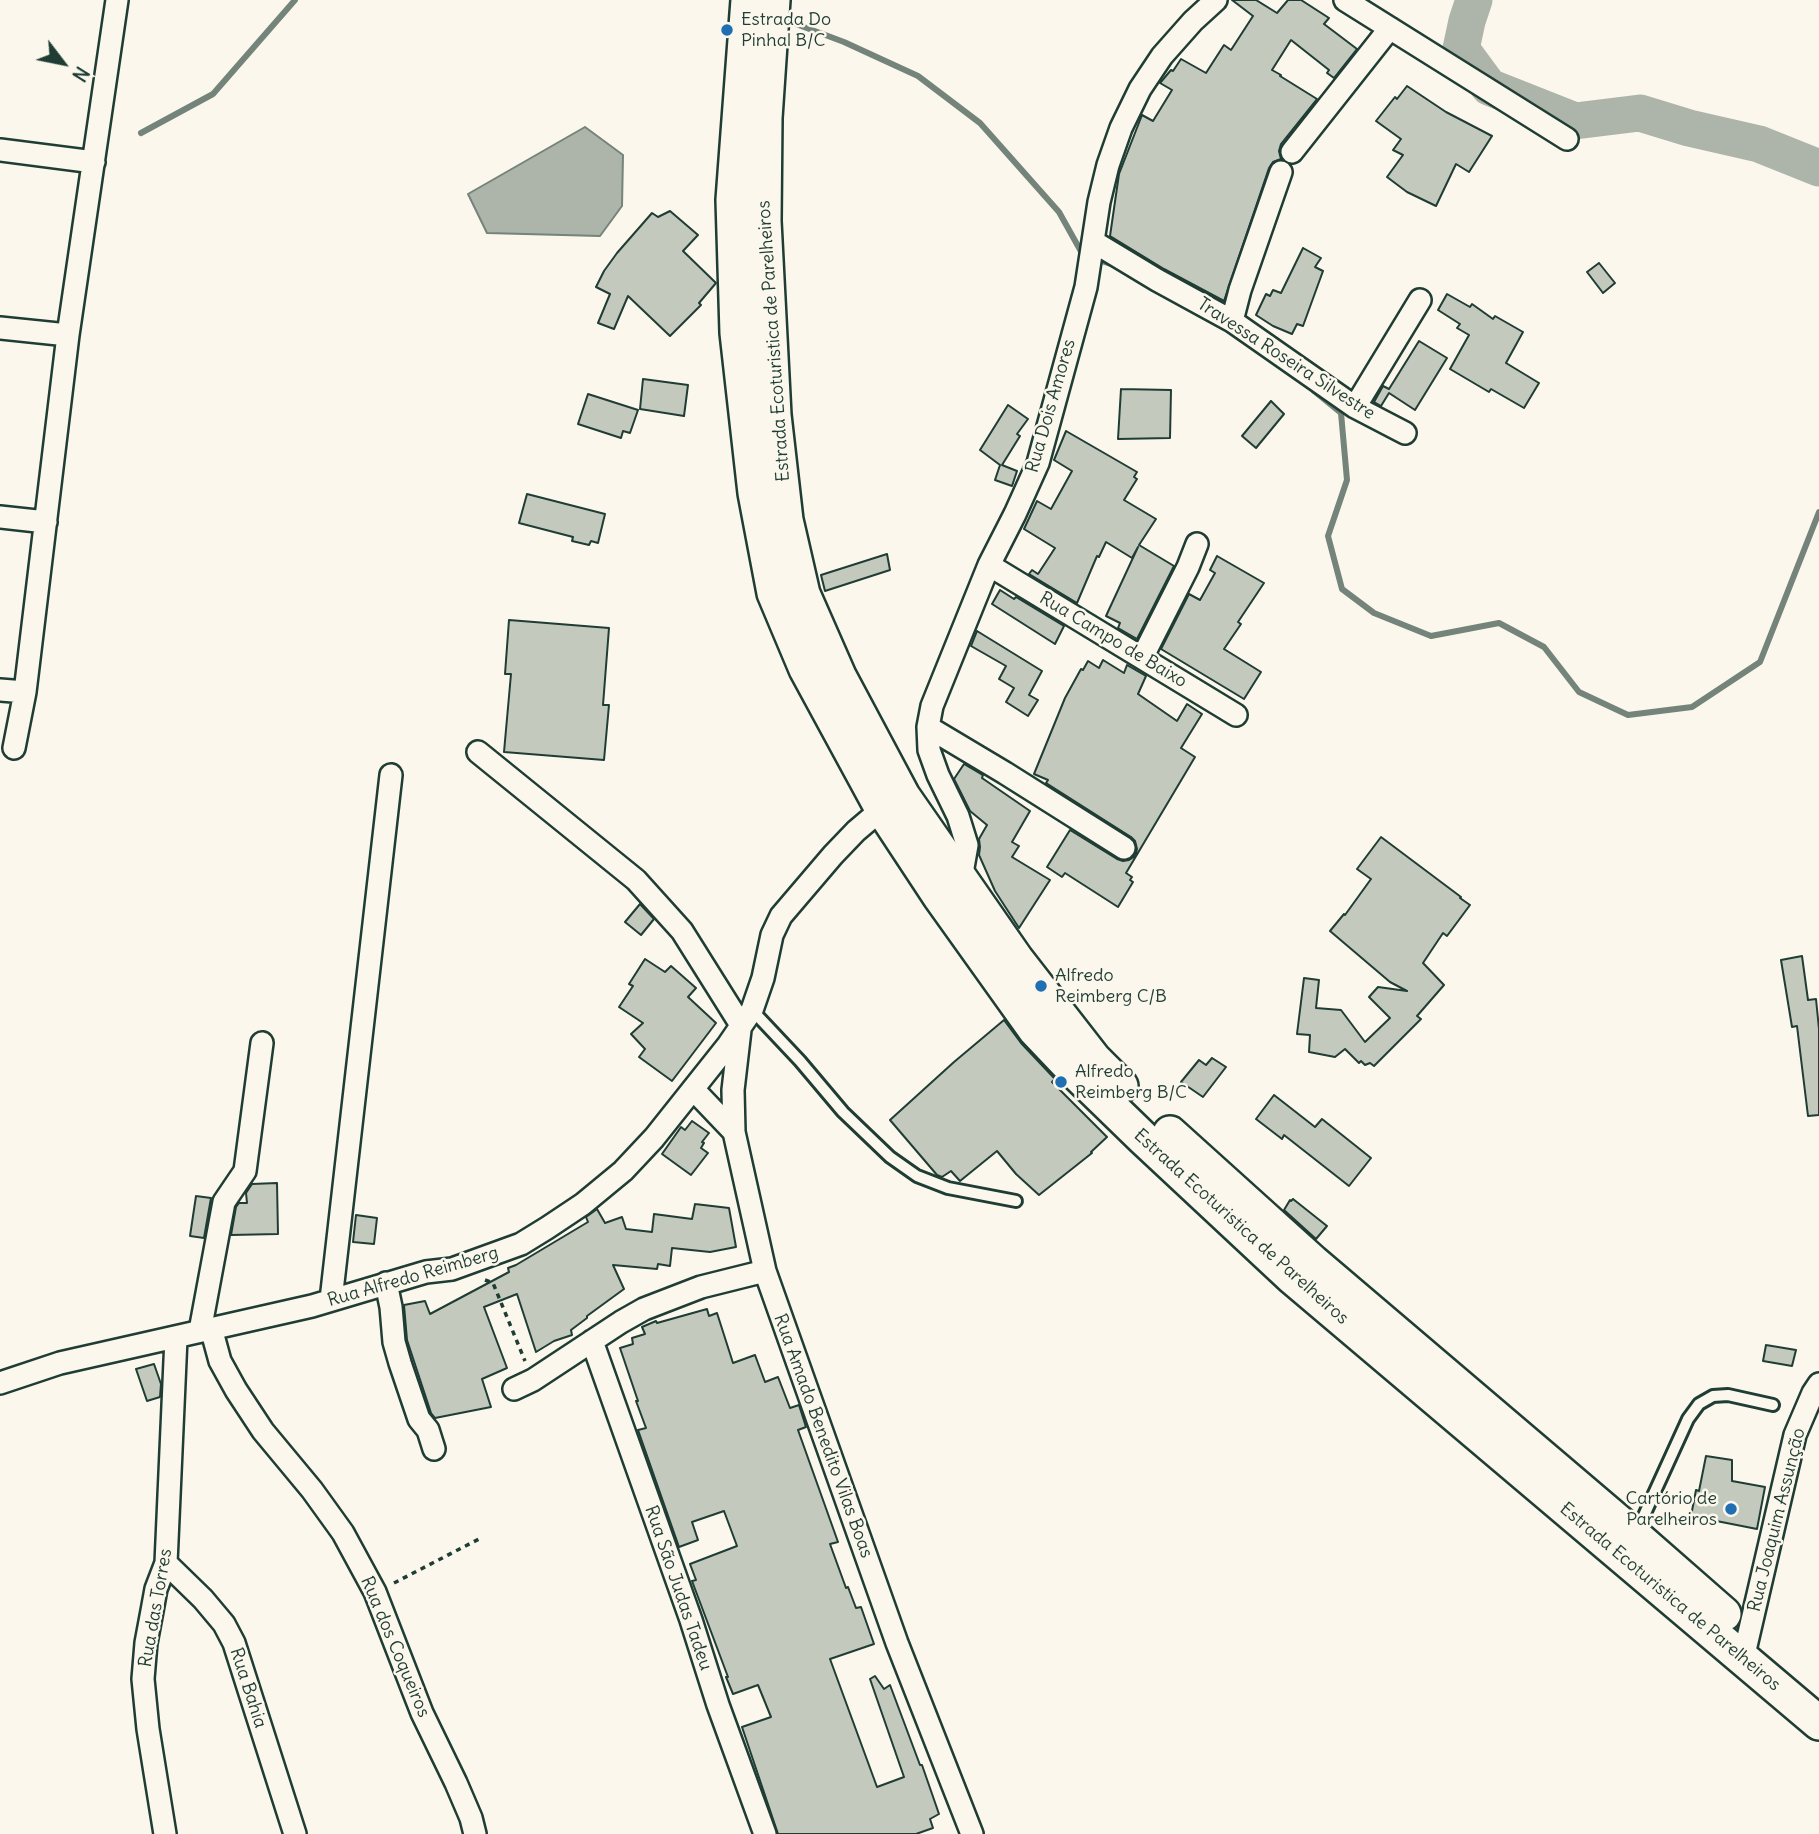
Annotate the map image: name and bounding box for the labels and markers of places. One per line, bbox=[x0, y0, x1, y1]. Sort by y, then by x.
place label: Estrada Do Pinhal B/C bbox=[741, 9, 831, 52]
marker: Estrada Do Pinhal B/C bbox=[719, 22, 735, 38]
place label: Alfredo Reimberg C/B bbox=[1055, 965, 1167, 1007]
marker: Alfredo Reimberg C/B bbox=[1033, 978, 1049, 994]
place label: Alfredo Reimberg B/C bbox=[1075, 1061, 1187, 1104]
marker: Alfredo Reimberg B/C bbox=[1053, 1074, 1069, 1090]
place label: Cartório de Parelheiros bbox=[1626, 1488, 1717, 1530]
marker: Cartório de Parelheiros bbox=[1723, 1501, 1739, 1517]

